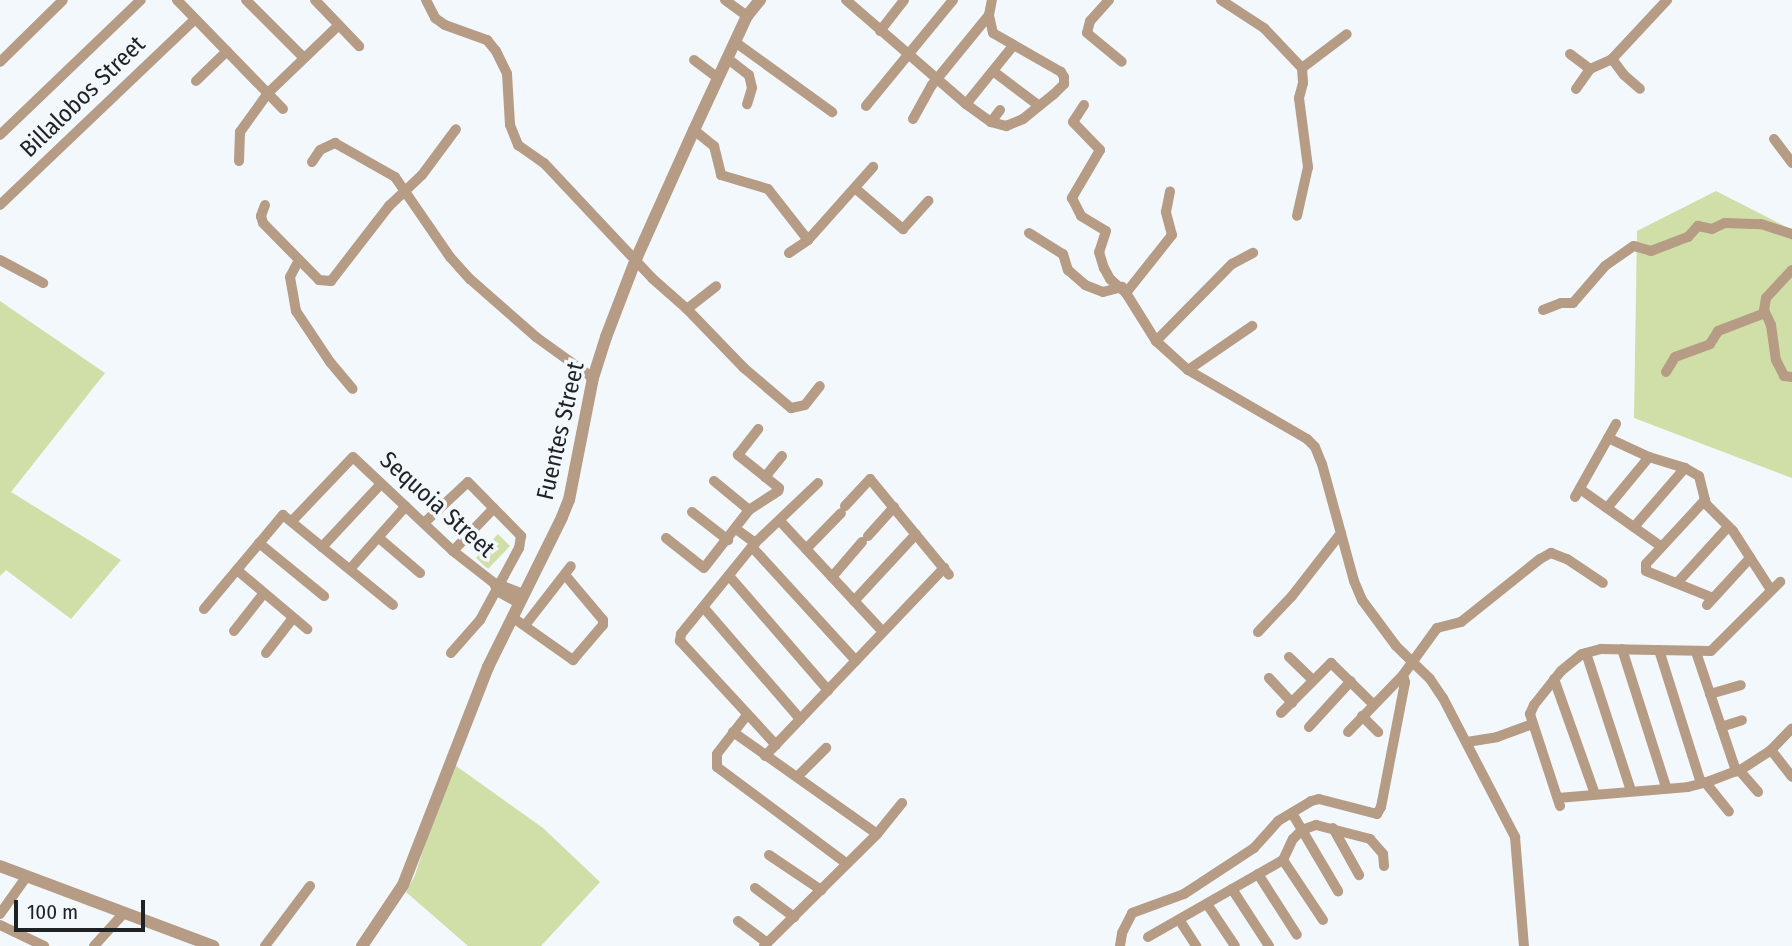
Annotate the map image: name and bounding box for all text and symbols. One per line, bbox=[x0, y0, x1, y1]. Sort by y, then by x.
street label: Billalobos Street bbox=[15, 30, 151, 164]
street label: Fuentes Street bbox=[531, 359, 591, 503]
street label: Sequoia Street bbox=[374, 446, 500, 564]
scale bar bbox=[18, 886, 149, 930]
text: 100 m bbox=[27, 899, 78, 925]

